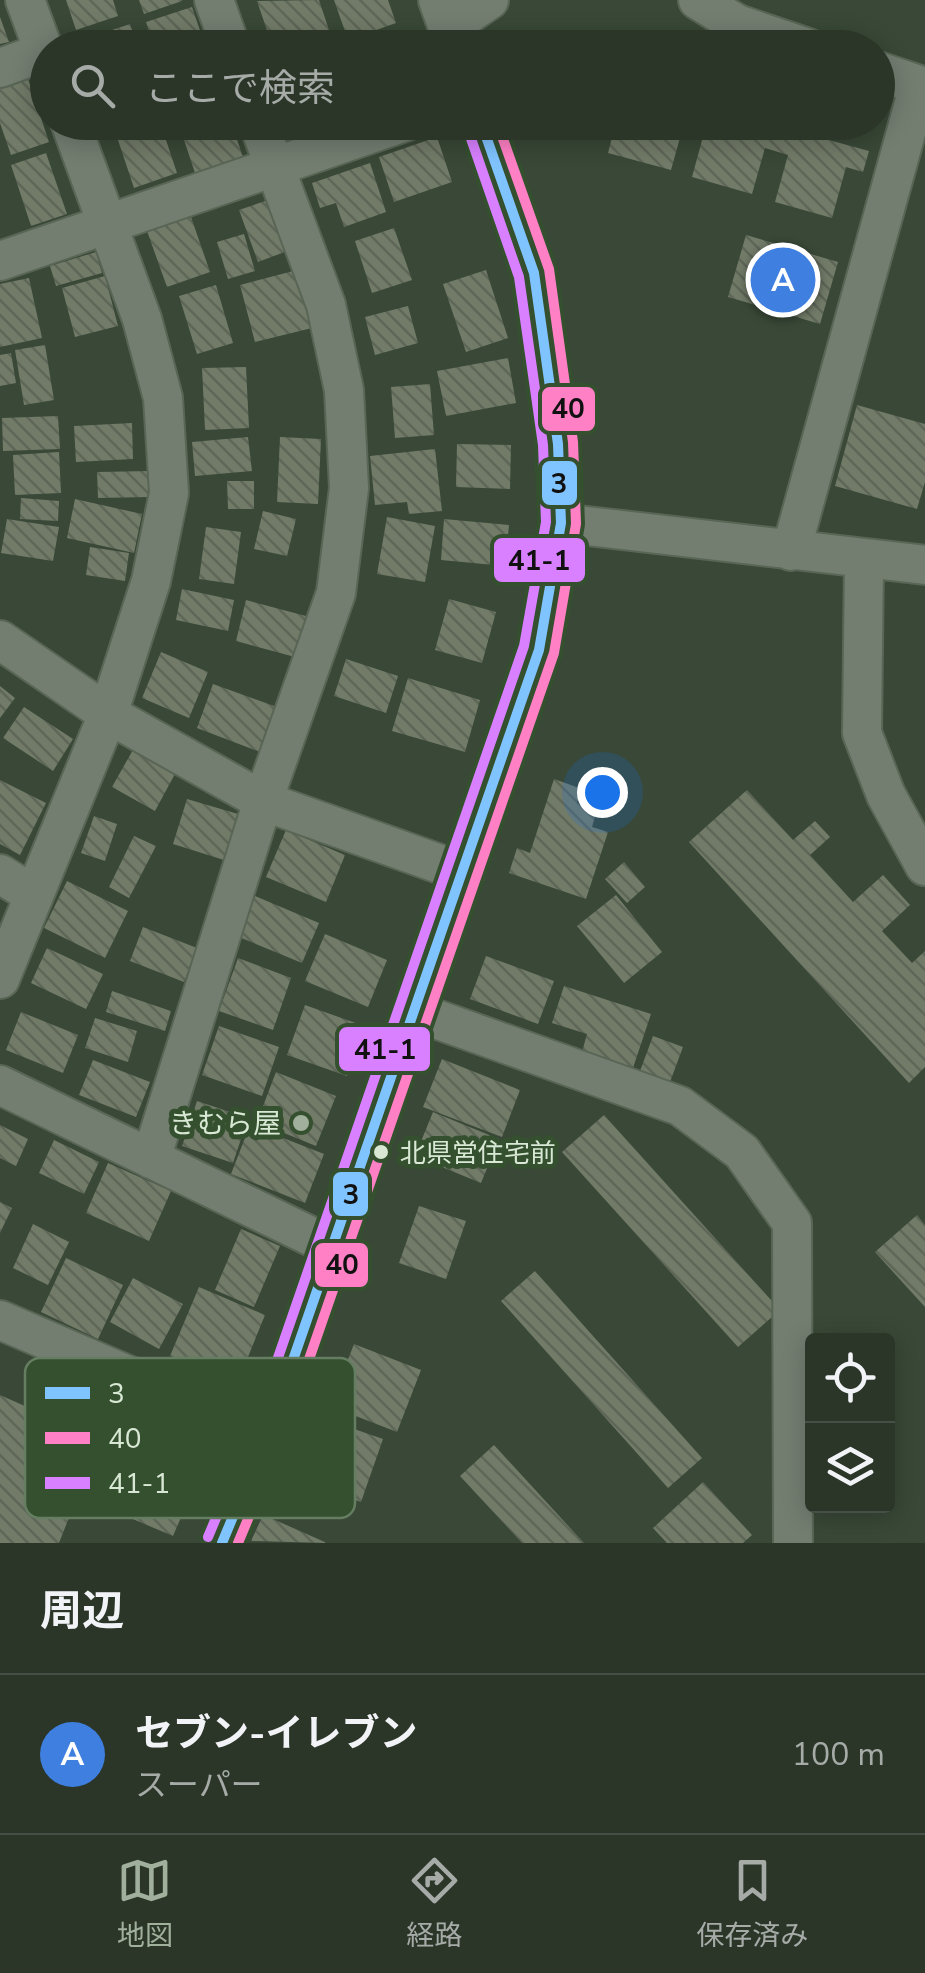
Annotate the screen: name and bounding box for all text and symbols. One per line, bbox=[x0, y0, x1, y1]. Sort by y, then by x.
search box bbox=[30, 30, 895, 140]
icon: search bbox=[65, 58, 120, 113]
text: ここで検索 bbox=[145, 63, 335, 114]
pin: A bbox=[750, 242, 816, 318]
line badge: 40 bbox=[540, 385, 597, 433]
text: 40 bbox=[551, 390, 585, 428]
line badge: 3 bbox=[540, 459, 579, 507]
text: 3 bbox=[551, 465, 567, 503]
line badge: 41-1 bbox=[492, 536, 587, 584]
text: 41-1 bbox=[508, 542, 570, 580]
your location bbox=[577, 767, 628, 818]
line badge: 41-1 bbox=[337, 1025, 432, 1073]
text: 41-1 bbox=[354, 1031, 416, 1069]
place label: きむら屋 bbox=[169, 1105, 281, 1143]
marker: きむら屋 bbox=[290, 1112, 312, 1134]
place label: 北県営住宅前 bbox=[400, 1136, 556, 1171]
marker: 北県営住宅前 bbox=[371, 1142, 391, 1162]
line badge: 3 bbox=[331, 1170, 370, 1218]
text: 3 bbox=[343, 1176, 359, 1214]
line badge: 40 bbox=[313, 1241, 370, 1289]
text: 40 bbox=[325, 1246, 359, 1284]
map controls bbox=[805, 1333, 895, 1513]
button: locate bbox=[805, 1333, 895, 1423]
legend bbox=[25, 1358, 355, 1518]
text: 3 bbox=[108, 1375, 125, 1413]
text: 40 bbox=[108, 1420, 142, 1458]
button: layers bbox=[805, 1423, 895, 1513]
text: 41-1 bbox=[108, 1465, 170, 1503]
text: 周辺 bbox=[40, 1583, 124, 1640]
text: セブン-イレブン bbox=[135, 1708, 418, 1759]
text: A bbox=[61, 1733, 84, 1776]
text: 100 m bbox=[792, 1733, 885, 1776]
text: スーパー bbox=[135, 1764, 263, 1807]
tab: 地図 bbox=[117, 1853, 173, 1955]
tab: 経路 bbox=[406, 1853, 462, 1955]
tab: 保存済み bbox=[696, 1853, 808, 1955]

